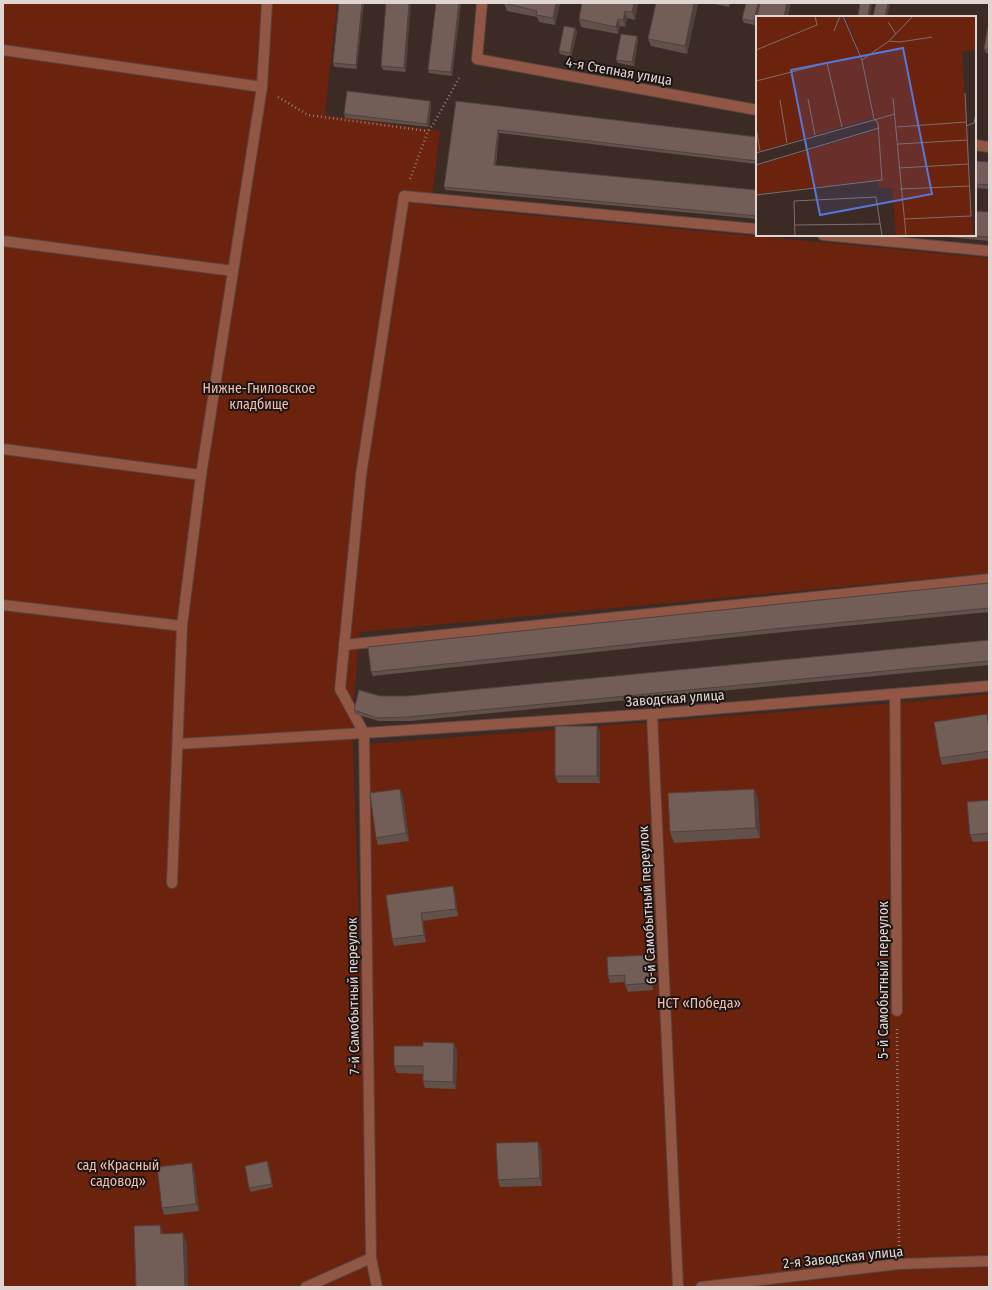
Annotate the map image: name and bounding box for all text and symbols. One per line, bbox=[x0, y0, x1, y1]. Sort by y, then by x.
inset map bbox=[756, 16, 976, 236]
street label: 4-я Степная улица bbox=[564, 54, 674, 89]
park label: Нижне-Гниловское кладбище bbox=[202, 380, 316, 413]
street label: Заводская улица bbox=[625, 687, 725, 710]
street label: 6-й Самобытный переулок bbox=[635, 825, 660, 984]
street label: 5-й Самобытный переулок bbox=[875, 901, 892, 1059]
street label: 7-й Самобытный переулок bbox=[344, 917, 363, 1075]
park label: НСТ «Победа» bbox=[657, 995, 741, 1012]
park label: сад «Красный садовод» bbox=[77, 1157, 159, 1190]
street label: 2-я Заводская улица bbox=[782, 1243, 904, 1272]

